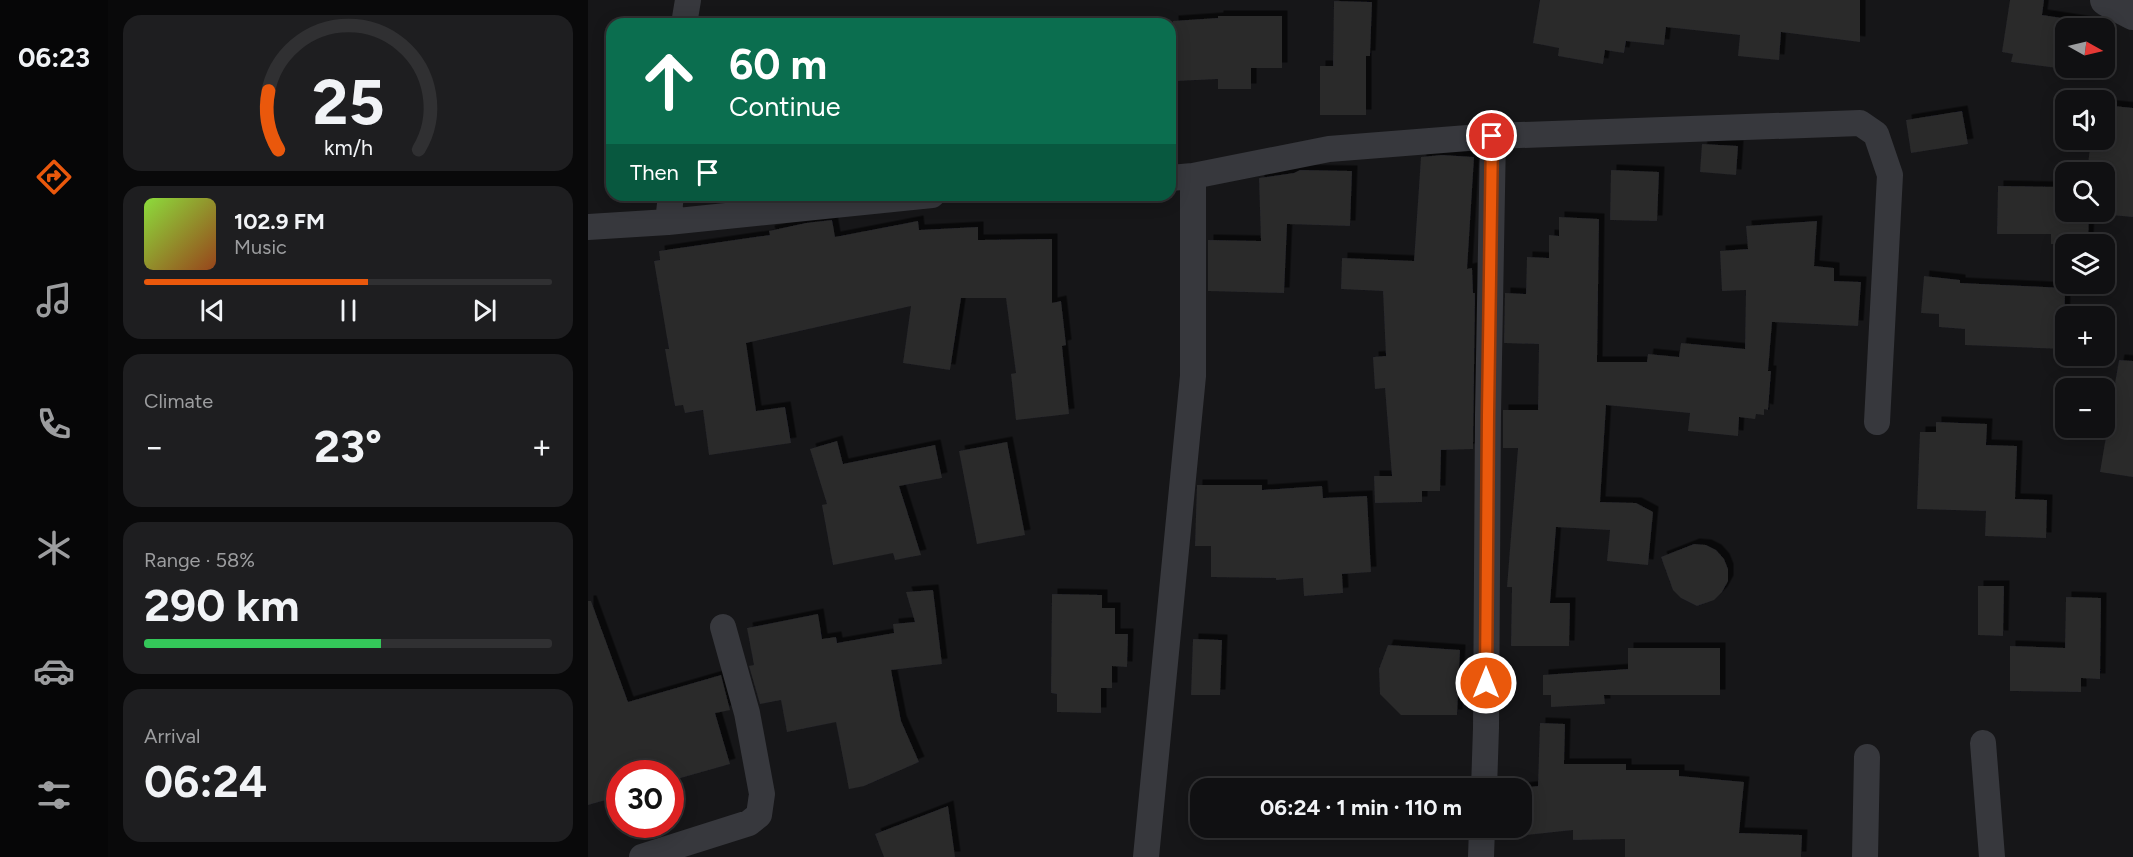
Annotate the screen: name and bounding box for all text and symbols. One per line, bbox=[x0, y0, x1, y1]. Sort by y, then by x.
north arrow bbox=[2055, 18, 2115, 78]
map controls bbox=[2055, 18, 2115, 438]
text: 60 m bbox=[729, 39, 827, 90]
text: 06:23 bbox=[18, 41, 90, 74]
icon: ahead bbox=[630, 42, 708, 120]
text: 25 bbox=[312, 65, 384, 140]
text: Continue bbox=[729, 90, 841, 123]
button: sound bbox=[2055, 90, 2115, 150]
pin bbox=[1466, 110, 1517, 161]
icon: arrive bbox=[1475, 119, 1508, 152]
text: km/h bbox=[324, 135, 372, 160]
icon: directions bbox=[33, 156, 75, 198]
icon: arrive bbox=[691, 156, 724, 189]
text: Then bbox=[630, 159, 679, 186]
button: search bbox=[2055, 162, 2115, 222]
text: 102.9 FM bbox=[234, 208, 325, 235]
button: layers bbox=[2055, 234, 2115, 294]
text: Music bbox=[234, 235, 287, 259]
icon: music bbox=[33, 279, 75, 321]
icon: previous bbox=[196, 294, 229, 327]
icon: pause bbox=[332, 294, 365, 327]
icon: next bbox=[468, 294, 501, 327]
button: + bbox=[2055, 306, 2115, 366]
button: − bbox=[2055, 378, 2115, 438]
text: Climate bbox=[144, 389, 213, 413]
icon: phone bbox=[33, 403, 75, 445]
text: 23° bbox=[314, 419, 382, 473]
text: − bbox=[144, 427, 165, 466]
text: + bbox=[531, 427, 552, 466]
icon: climate bbox=[33, 527, 75, 569]
text: Range · 58% bbox=[144, 548, 255, 572]
text: 290 km bbox=[144, 578, 299, 632]
icon: car bbox=[33, 650, 75, 692]
position arrow bbox=[1454, 651, 1518, 715]
text: Arrival bbox=[144, 724, 200, 748]
text: 06:24 bbox=[144, 754, 267, 808]
speed limit sign: 30 bbox=[606, 760, 684, 838]
icon: filters bbox=[33, 774, 75, 816]
text: 06:24 · 1 min · 110 m bbox=[1260, 794, 1462, 821]

